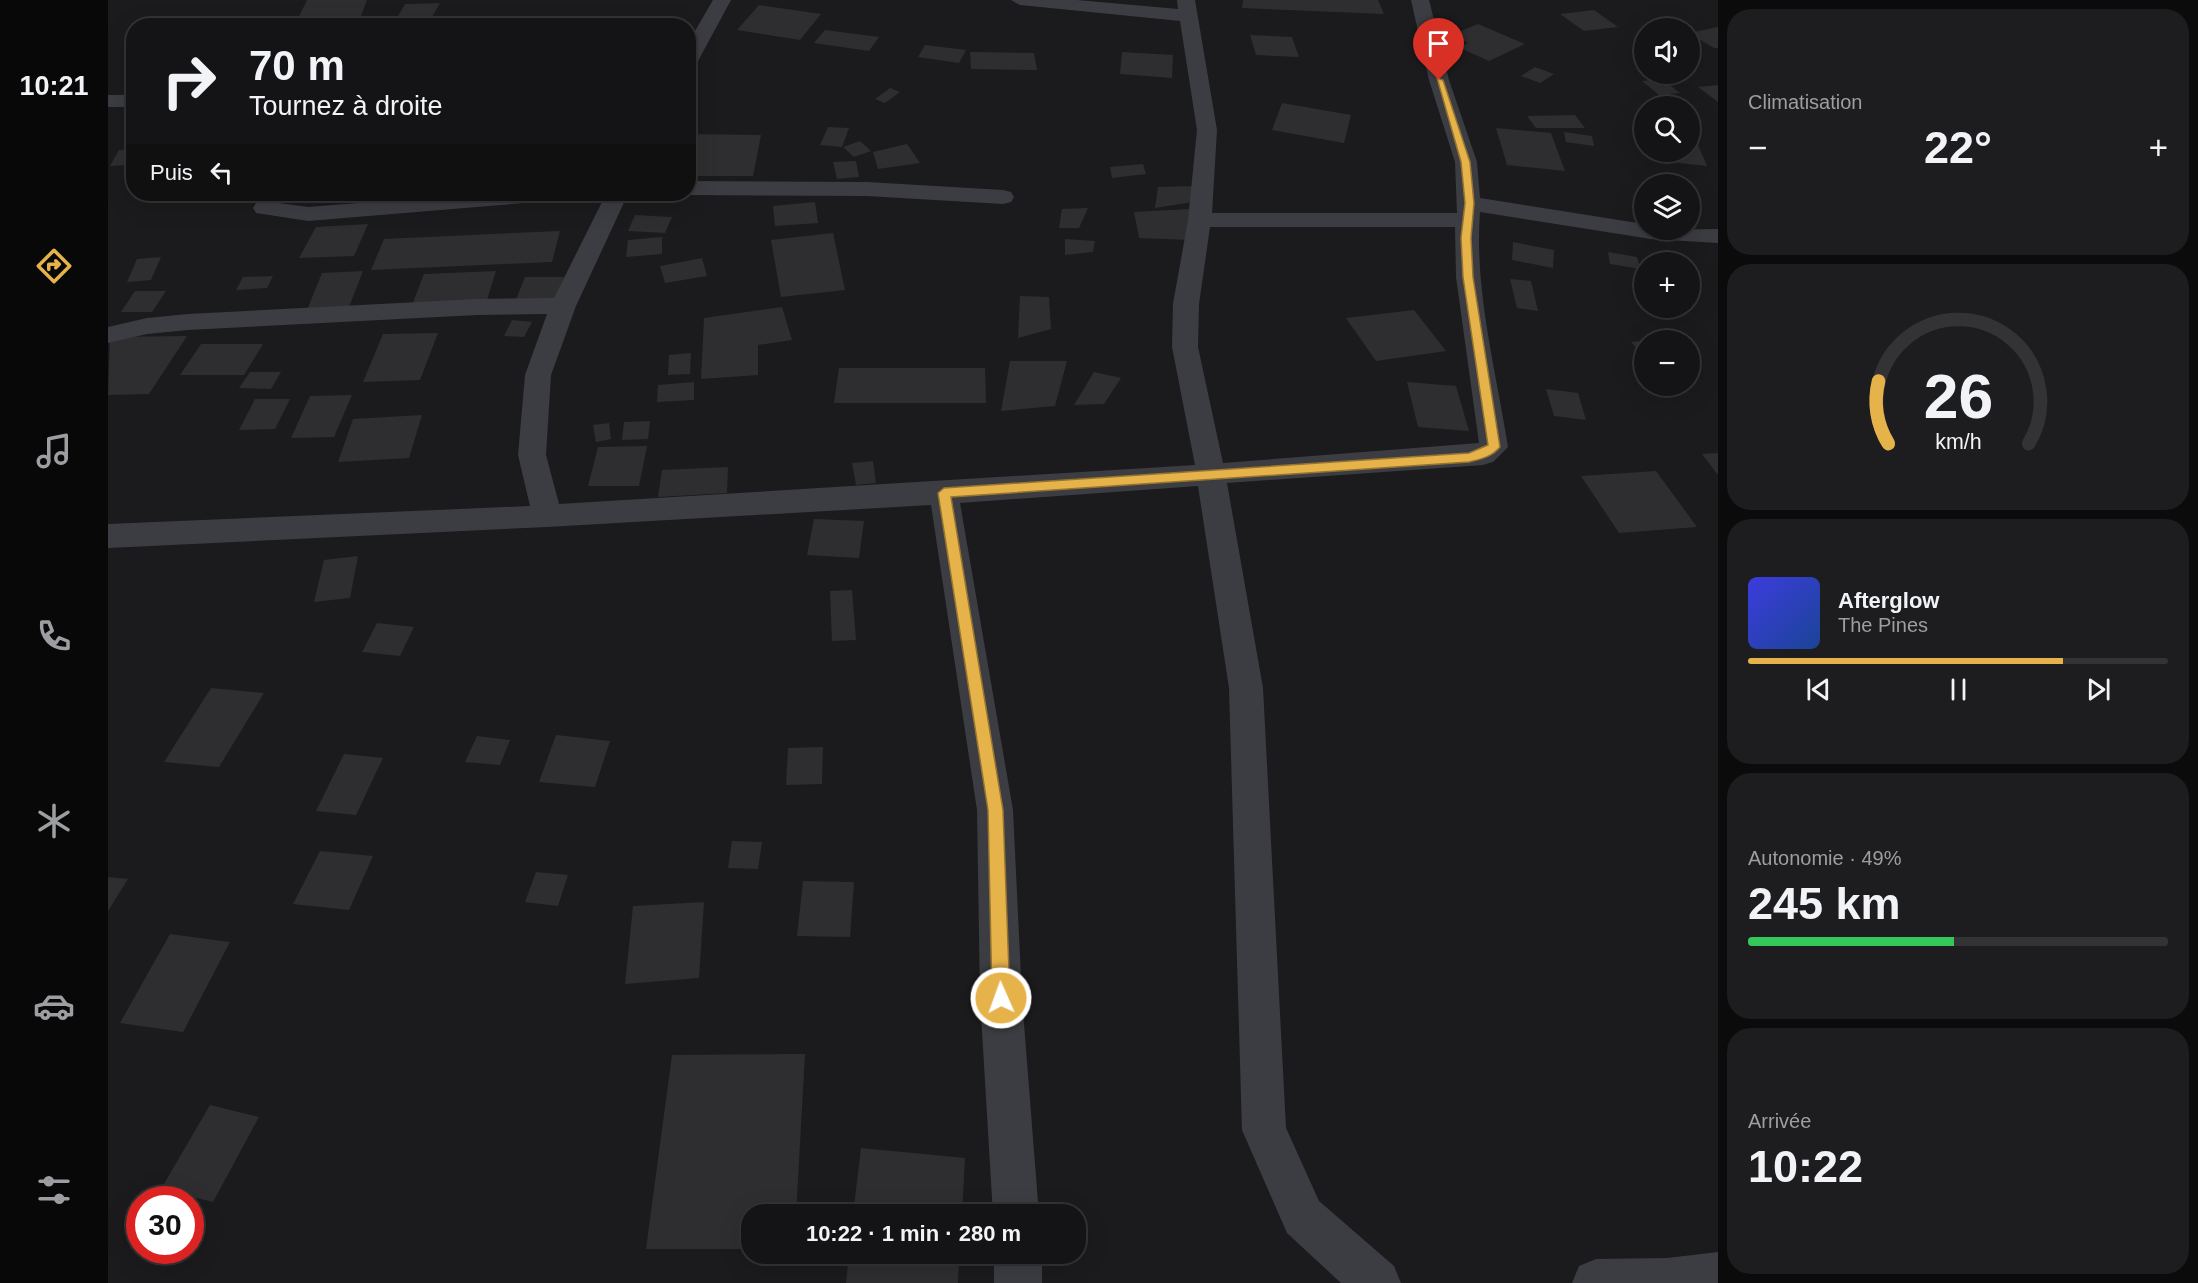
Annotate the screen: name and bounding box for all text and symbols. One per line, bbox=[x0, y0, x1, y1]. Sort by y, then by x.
pin bbox=[1413, 18, 1464, 80]
map controls bbox=[1634, 18, 1700, 396]
button: sound bbox=[1634, 18, 1700, 84]
icon: arrive bbox=[1422, 27, 1455, 60]
icon: right bbox=[150, 42, 228, 120]
text: 70 m bbox=[249, 42, 345, 89]
text: 10:21 bbox=[19, 71, 89, 101]
text: Tournez à droite bbox=[249, 91, 443, 121]
text: Climatisation bbox=[1748, 91, 1862, 113]
button: search bbox=[1634, 96, 1700, 162]
text: 22° bbox=[1924, 122, 1992, 173]
text: − bbox=[1748, 129, 1767, 166]
text: + bbox=[2149, 129, 2168, 166]
icon: left bbox=[205, 156, 238, 189]
text: Puis bbox=[150, 160, 193, 185]
button: layers bbox=[1634, 174, 1700, 240]
icon: directions bbox=[33, 245, 75, 287]
button: + bbox=[1634, 252, 1700, 318]
button: − bbox=[1634, 330, 1700, 396]
text: 26 bbox=[1923, 362, 1993, 431]
icon: music bbox=[33, 430, 75, 472]
text: km/h bbox=[1935, 430, 1981, 454]
text: Afterglow bbox=[1838, 588, 1939, 613]
text: The Pines bbox=[1838, 614, 1928, 636]
icon: phone bbox=[33, 615, 75, 657]
icon: previous bbox=[1802, 673, 1835, 706]
icon: pause bbox=[1942, 673, 1975, 706]
icon: next bbox=[2082, 673, 2115, 706]
icon: climate bbox=[33, 800, 75, 842]
text: Autonomie · 49% bbox=[1748, 847, 1901, 869]
text: 245 km bbox=[1748, 878, 1901, 929]
position arrow bbox=[969, 966, 1033, 1030]
icon: car bbox=[33, 985, 75, 1027]
text: Arrivée bbox=[1748, 1110, 1811, 1132]
text: 10:22 bbox=[1748, 1141, 1863, 1192]
icon: filters bbox=[33, 1169, 75, 1211]
speed limit sign: 30 bbox=[126, 1186, 204, 1264]
text: 10:22 · 1 min · 280 m bbox=[806, 1221, 1021, 1246]

